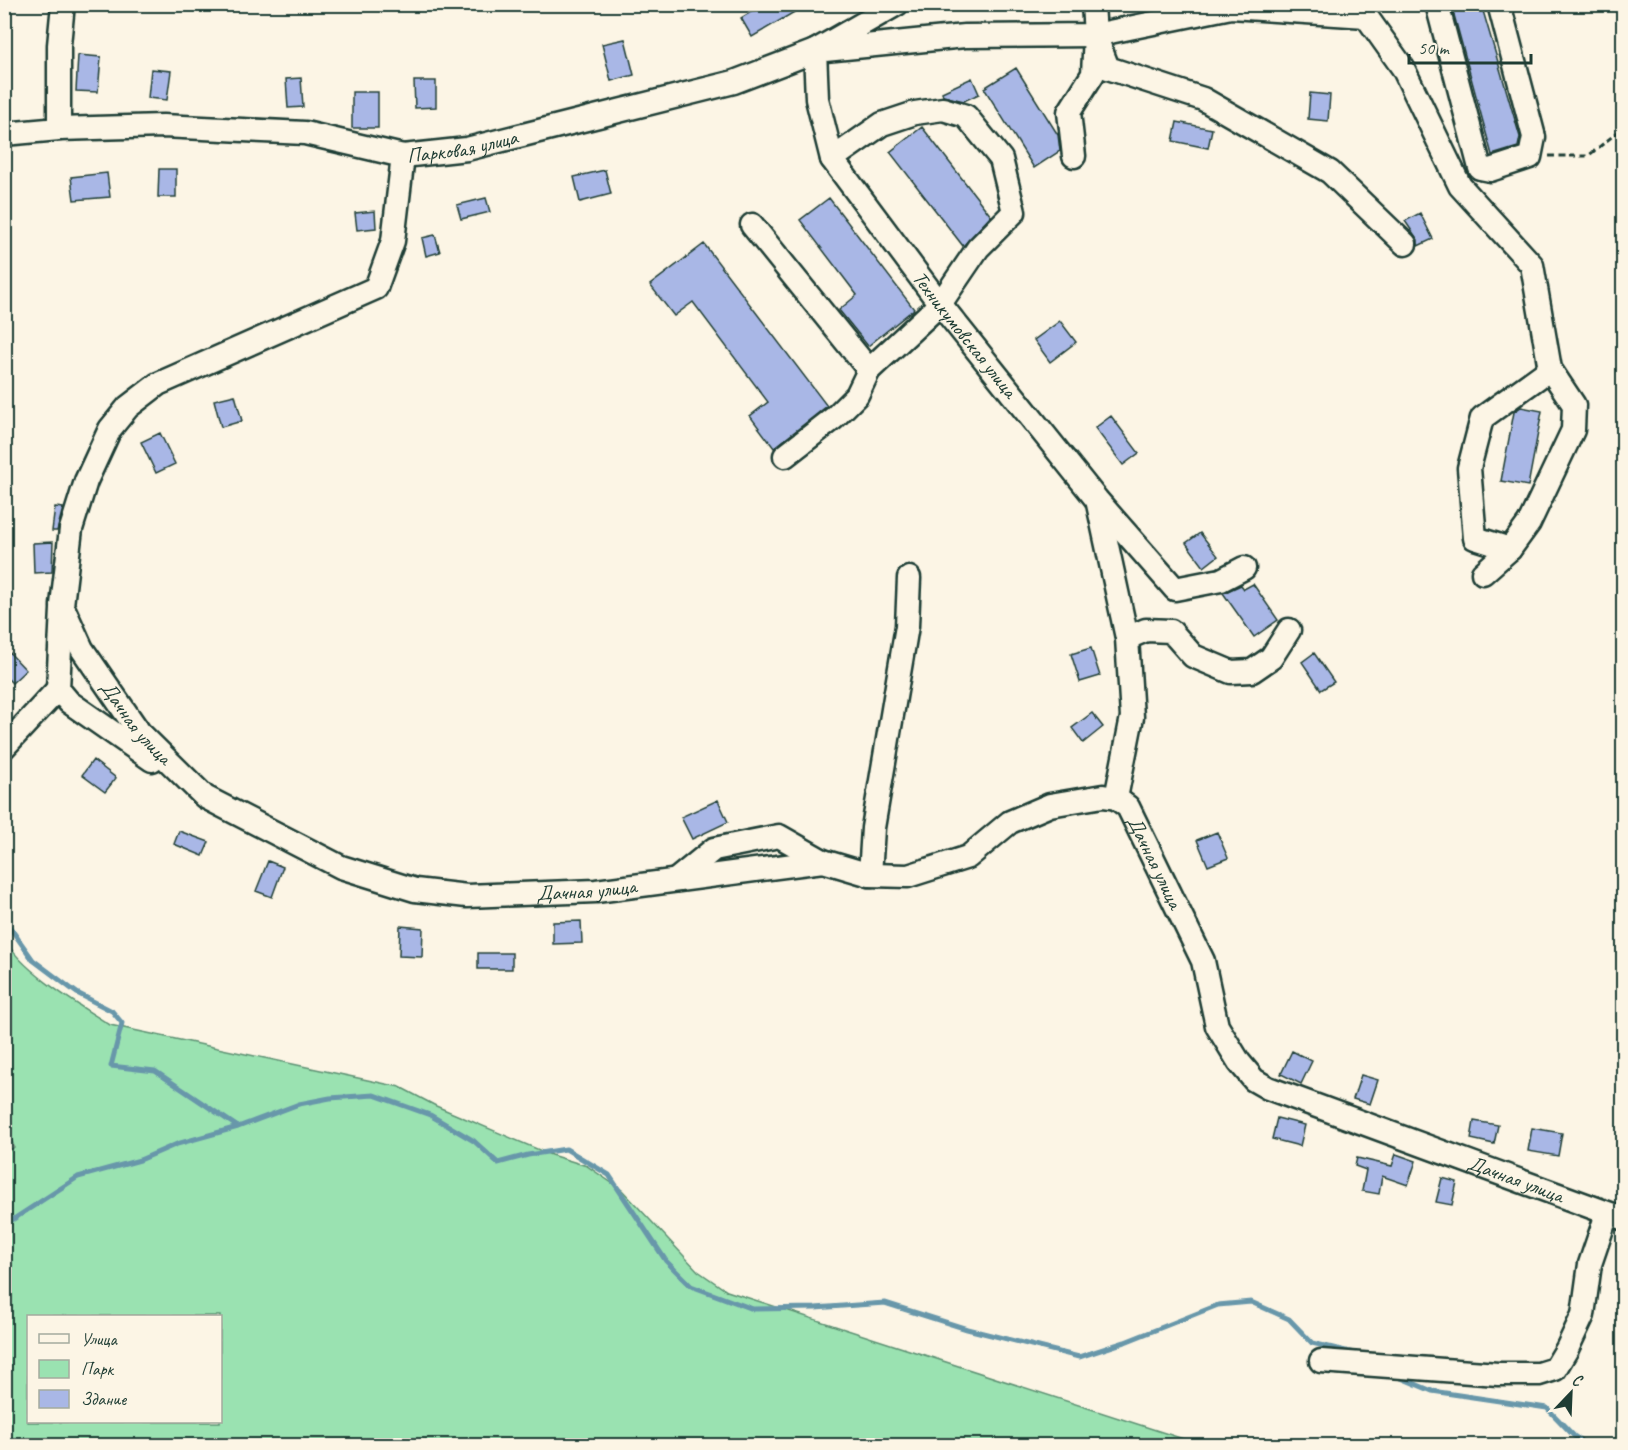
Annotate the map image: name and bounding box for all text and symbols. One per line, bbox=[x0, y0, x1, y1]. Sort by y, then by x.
scale bar bbox=[1409, 27, 1530, 65]
text: 50 m bbox=[1418, 37, 1451, 59]
street label: Парковая улица bbox=[405, 123, 522, 168]
street label: Техникумовская улица bbox=[907, 266, 1024, 405]
street label: Дачная улица bbox=[95, 676, 179, 772]
street label: Дачная улица bbox=[1121, 811, 1190, 915]
street label: Дачная улица bbox=[536, 872, 640, 906]
street label: Дачная улица bbox=[1464, 1150, 1569, 1209]
legend bbox=[27, 1315, 222, 1423]
text: Улица bbox=[81, 1328, 118, 1350]
text: Парк bbox=[81, 1358, 115, 1380]
north arrow bbox=[1541, 1363, 1601, 1423]
text: С bbox=[1569, 1369, 1586, 1392]
text: Здание bbox=[81, 1388, 127, 1410]

